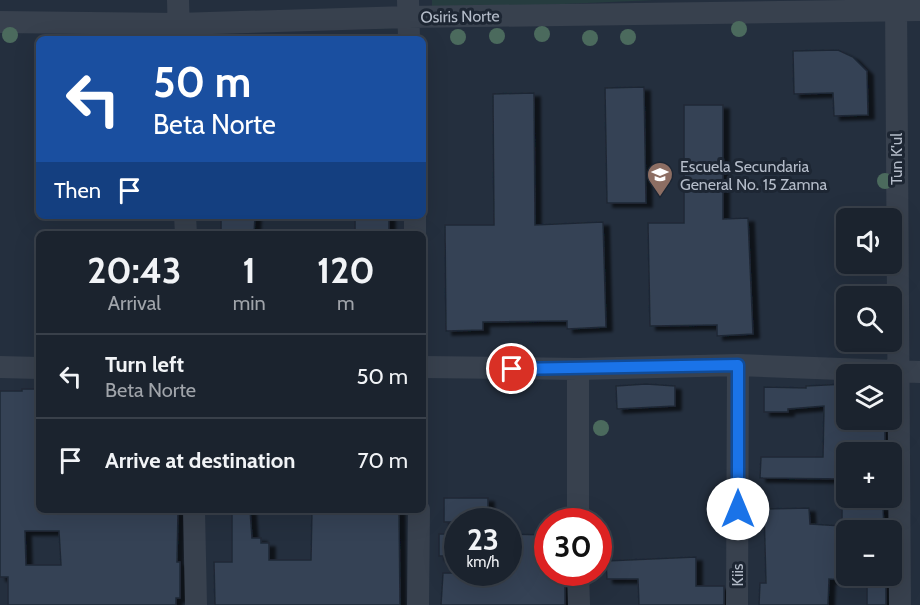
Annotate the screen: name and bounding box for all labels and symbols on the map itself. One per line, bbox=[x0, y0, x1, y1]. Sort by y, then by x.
street label: Osiris Norte bbox=[420, 6, 500, 27]
street label: Tun K'ul bbox=[887, 133, 906, 185]
place label: Escuela Secundaria General No. 15 Zamna bbox=[680, 157, 828, 194]
school or university icon: Escuela Secundaria General No. 15 Zamna bbox=[645, 160, 675, 198]
pin bbox=[486, 343, 537, 394]
position arrow bbox=[706, 477, 770, 541]
speed limit sign: 30 bbox=[534, 508, 612, 586]
street label: Kiis bbox=[728, 563, 747, 586]

